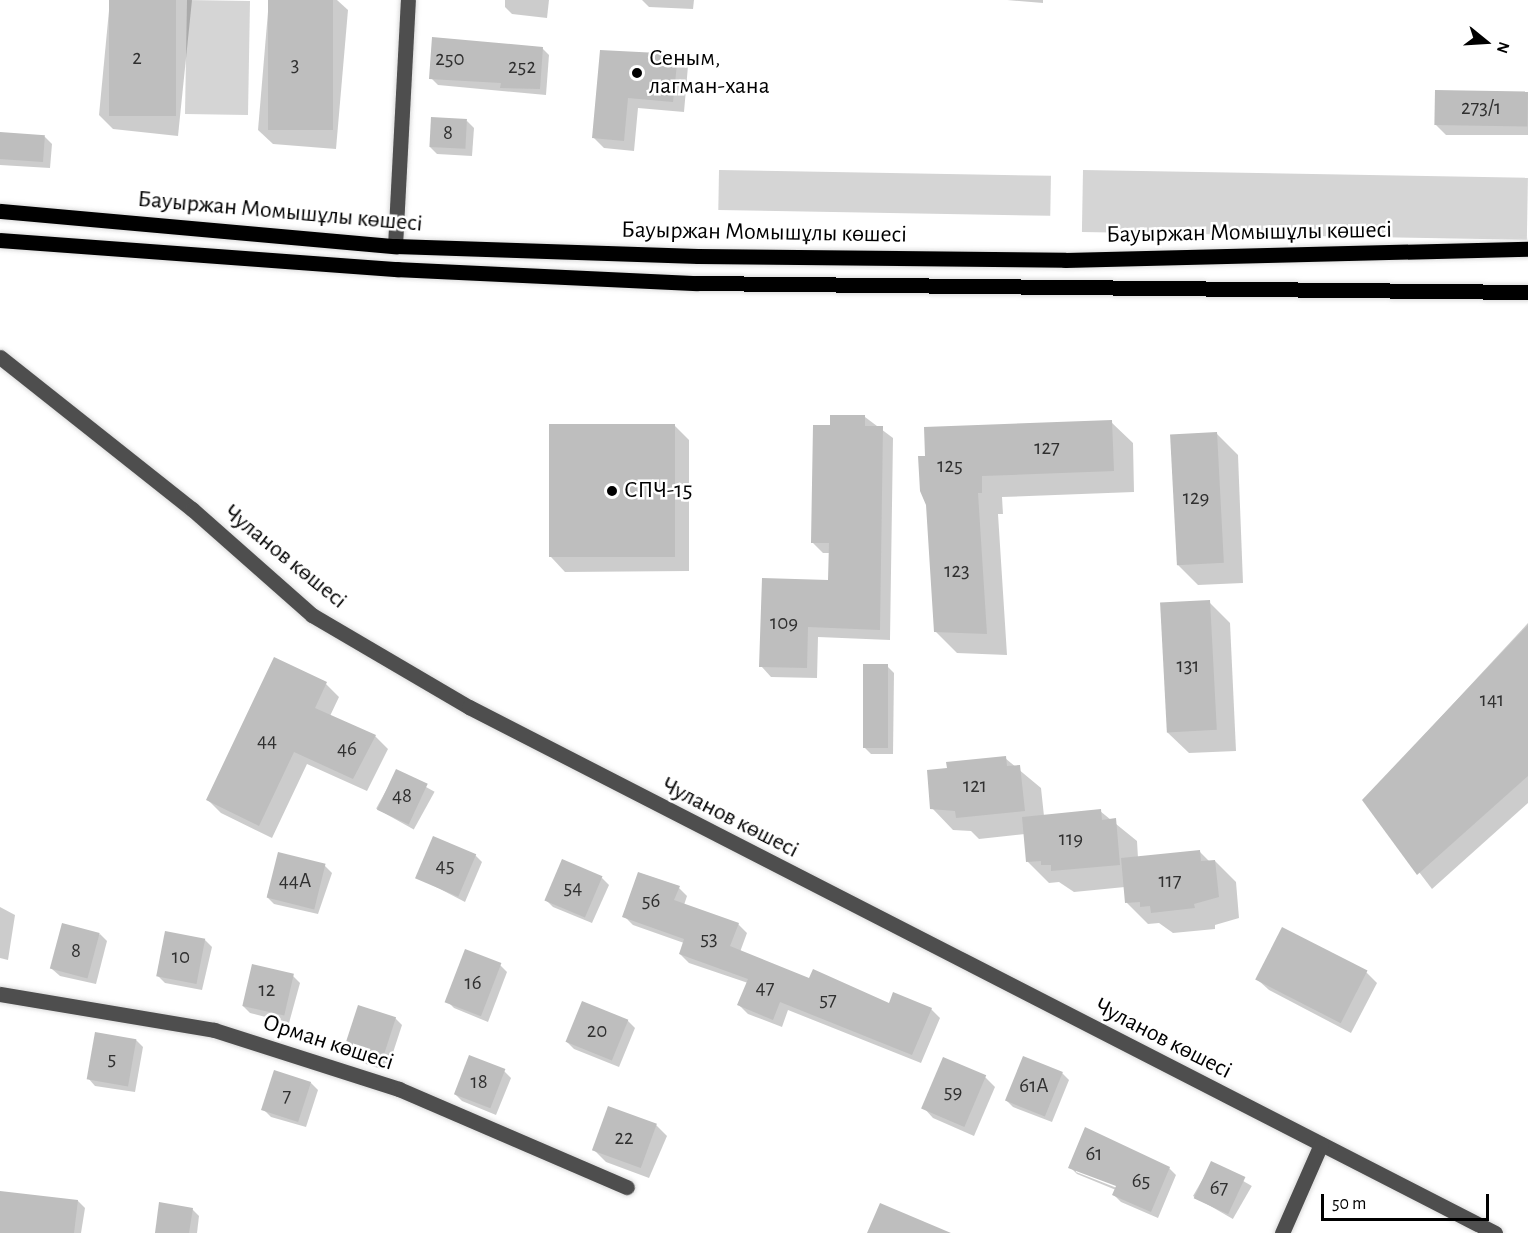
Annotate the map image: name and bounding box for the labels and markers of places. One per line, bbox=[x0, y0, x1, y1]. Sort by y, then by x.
place label: Сеным, лагман-хана bbox=[649, 45, 770, 101]
marker: Сеным, лагман-хана bbox=[630, 66, 644, 80]
place label: СПЧ-15 bbox=[624, 477, 692, 505]
marker: СПЧ-15 bbox=[605, 484, 619, 498]

